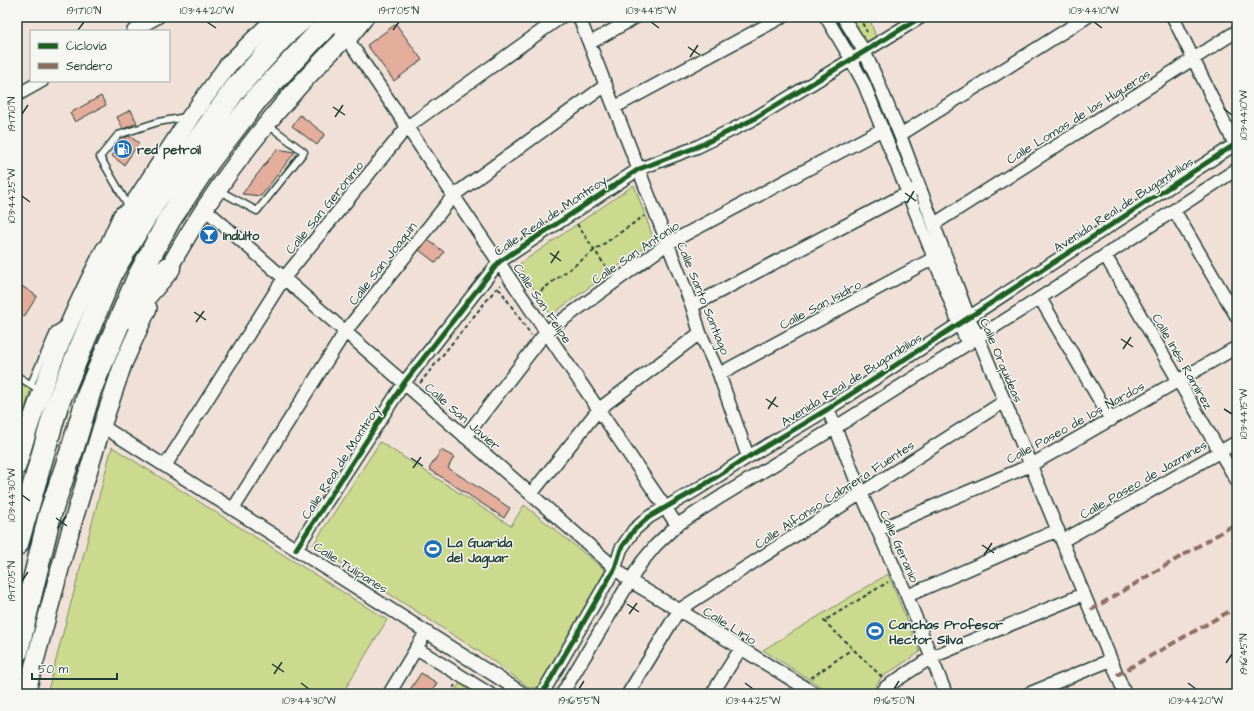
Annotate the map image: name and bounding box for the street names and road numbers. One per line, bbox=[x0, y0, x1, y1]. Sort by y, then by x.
street label: Calle Lomas de las Higueras bbox=[1003, 65, 1155, 169]
street label: Avenida Real de Bugambilias bbox=[1050, 152, 1198, 258]
street label: Calle San Gerónimo bbox=[282, 157, 368, 258]
street label: Calle Real de Montroy bbox=[491, 171, 611, 261]
street label: Calle San Antonio bbox=[588, 216, 683, 289]
street label: Calle San Joaquín bbox=[344, 218, 421, 309]
street label: Calle Santo Santiago bbox=[671, 239, 734, 359]
street label: Calle San Felipe bbox=[509, 260, 576, 347]
street label: Calle San Isidro bbox=[776, 275, 865, 334]
street label: Calle Inés Ramírez bbox=[1147, 310, 1217, 413]
street label: Calle Orquideas bbox=[975, 315, 1027, 406]
street label: Avenida Real de Bugambilias bbox=[777, 329, 927, 432]
street label: Calle Paseo de los Nardos bbox=[1003, 377, 1148, 468]
street label: Calle San Javier bbox=[421, 379, 504, 455]
street label: Calle Real de Montroy bbox=[297, 402, 385, 524]
street label: Calle Alfonso Cabrera Fuentes bbox=[751, 436, 918, 553]
street label: Calle Paseo de Jazmines bbox=[1077, 436, 1211, 524]
street label: Calle Geranio bbox=[875, 507, 923, 586]
street label: Calle Tulipanes bbox=[310, 538, 392, 598]
street label: Calle Lirio bbox=[699, 602, 760, 650]

